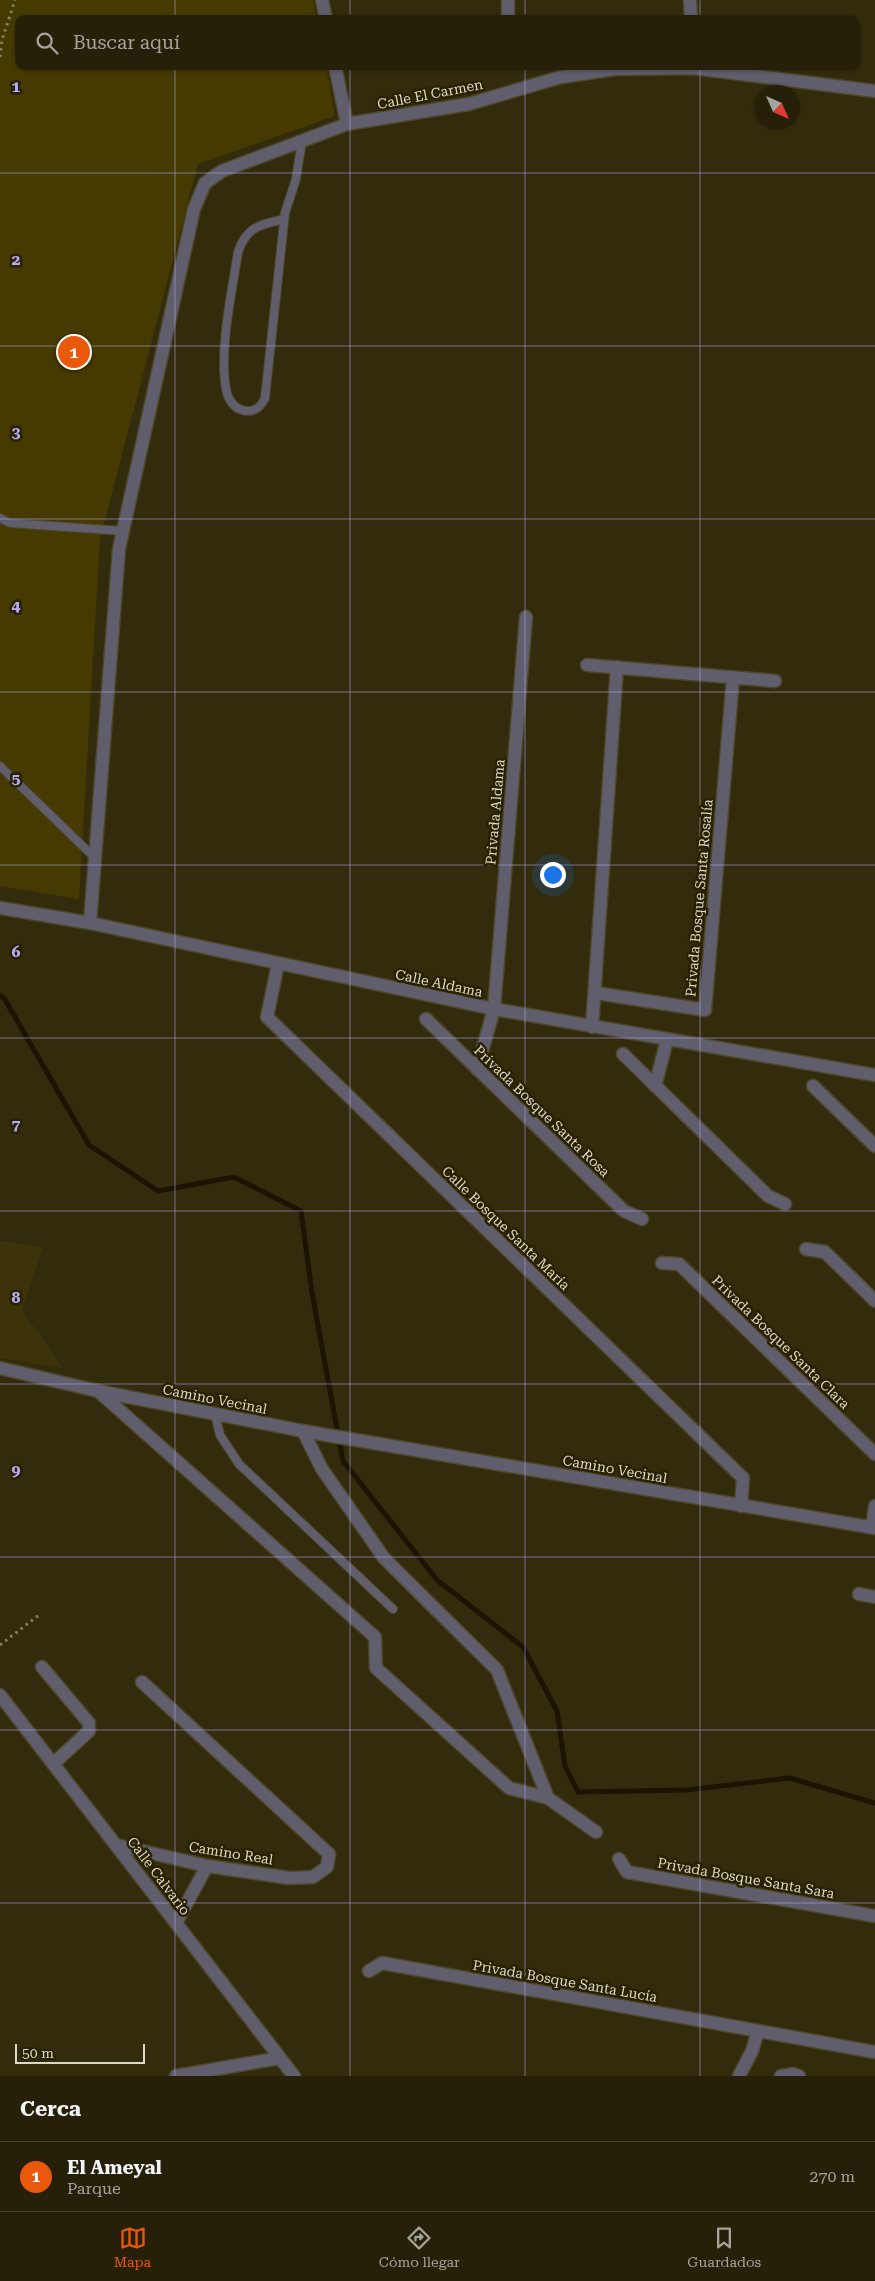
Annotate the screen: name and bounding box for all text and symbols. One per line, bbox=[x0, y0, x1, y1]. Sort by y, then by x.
search box bbox=[15, 15, 860, 70]
icon: search bbox=[33, 29, 61, 57]
text: Buscar aquí bbox=[73, 31, 180, 54]
street label: Calle El Carmen bbox=[376, 76, 484, 112]
text: 1 bbox=[12, 77, 21, 96]
north arrow bbox=[755, 85, 800, 130]
text: 2 bbox=[12, 250, 21, 269]
pin: 1 bbox=[58, 333, 90, 371]
text: 3 bbox=[12, 423, 21, 442]
text: 4 bbox=[12, 596, 21, 615]
street label: Privada Aldama bbox=[482, 758, 508, 865]
text: 5 bbox=[12, 769, 21, 788]
street label: Privada Bosque Santa Rosalía bbox=[682, 798, 716, 998]
your location bbox=[540, 862, 566, 888]
text: 6 bbox=[12, 942, 21, 961]
street label: Calle Aldama bbox=[394, 966, 484, 1000]
street label: Privada Bosque Santa Rosa bbox=[471, 1042, 613, 1180]
text: 7 bbox=[12, 1115, 21, 1134]
street label: Calle Bosque Santa María bbox=[439, 1163, 573, 1294]
street label: Privada Bosque Santa Clara bbox=[709, 1272, 853, 1412]
text: 8 bbox=[12, 1288, 21, 1307]
street label: Camino Vecinal bbox=[161, 1381, 269, 1417]
street label: Camino Vecinal bbox=[561, 1452, 669, 1486]
text: 9 bbox=[12, 1461, 21, 1480]
street label: Calle Calvario bbox=[124, 1834, 194, 1918]
street label: Camino Real bbox=[188, 1838, 275, 1868]
street label: Privada Bosque Santa Sara bbox=[656, 1855, 836, 1902]
street label: Privada Bosque Santa Lucía bbox=[471, 1957, 659, 2005]
scale bar bbox=[15, 2041, 145, 2064]
text: 50 m bbox=[22, 2045, 54, 2061]
text: Cerca bbox=[20, 2097, 81, 2121]
text: El Ameyal bbox=[67, 2156, 162, 2179]
text: 1 bbox=[32, 2167, 40, 2186]
text: 270 m bbox=[809, 2167, 855, 2186]
text: Parque bbox=[67, 2179, 121, 2198]
tab: Mapa bbox=[114, 2224, 151, 2270]
tab: Cómo llegar bbox=[379, 2224, 460, 2270]
tab: Guardados bbox=[687, 2224, 761, 2270]

